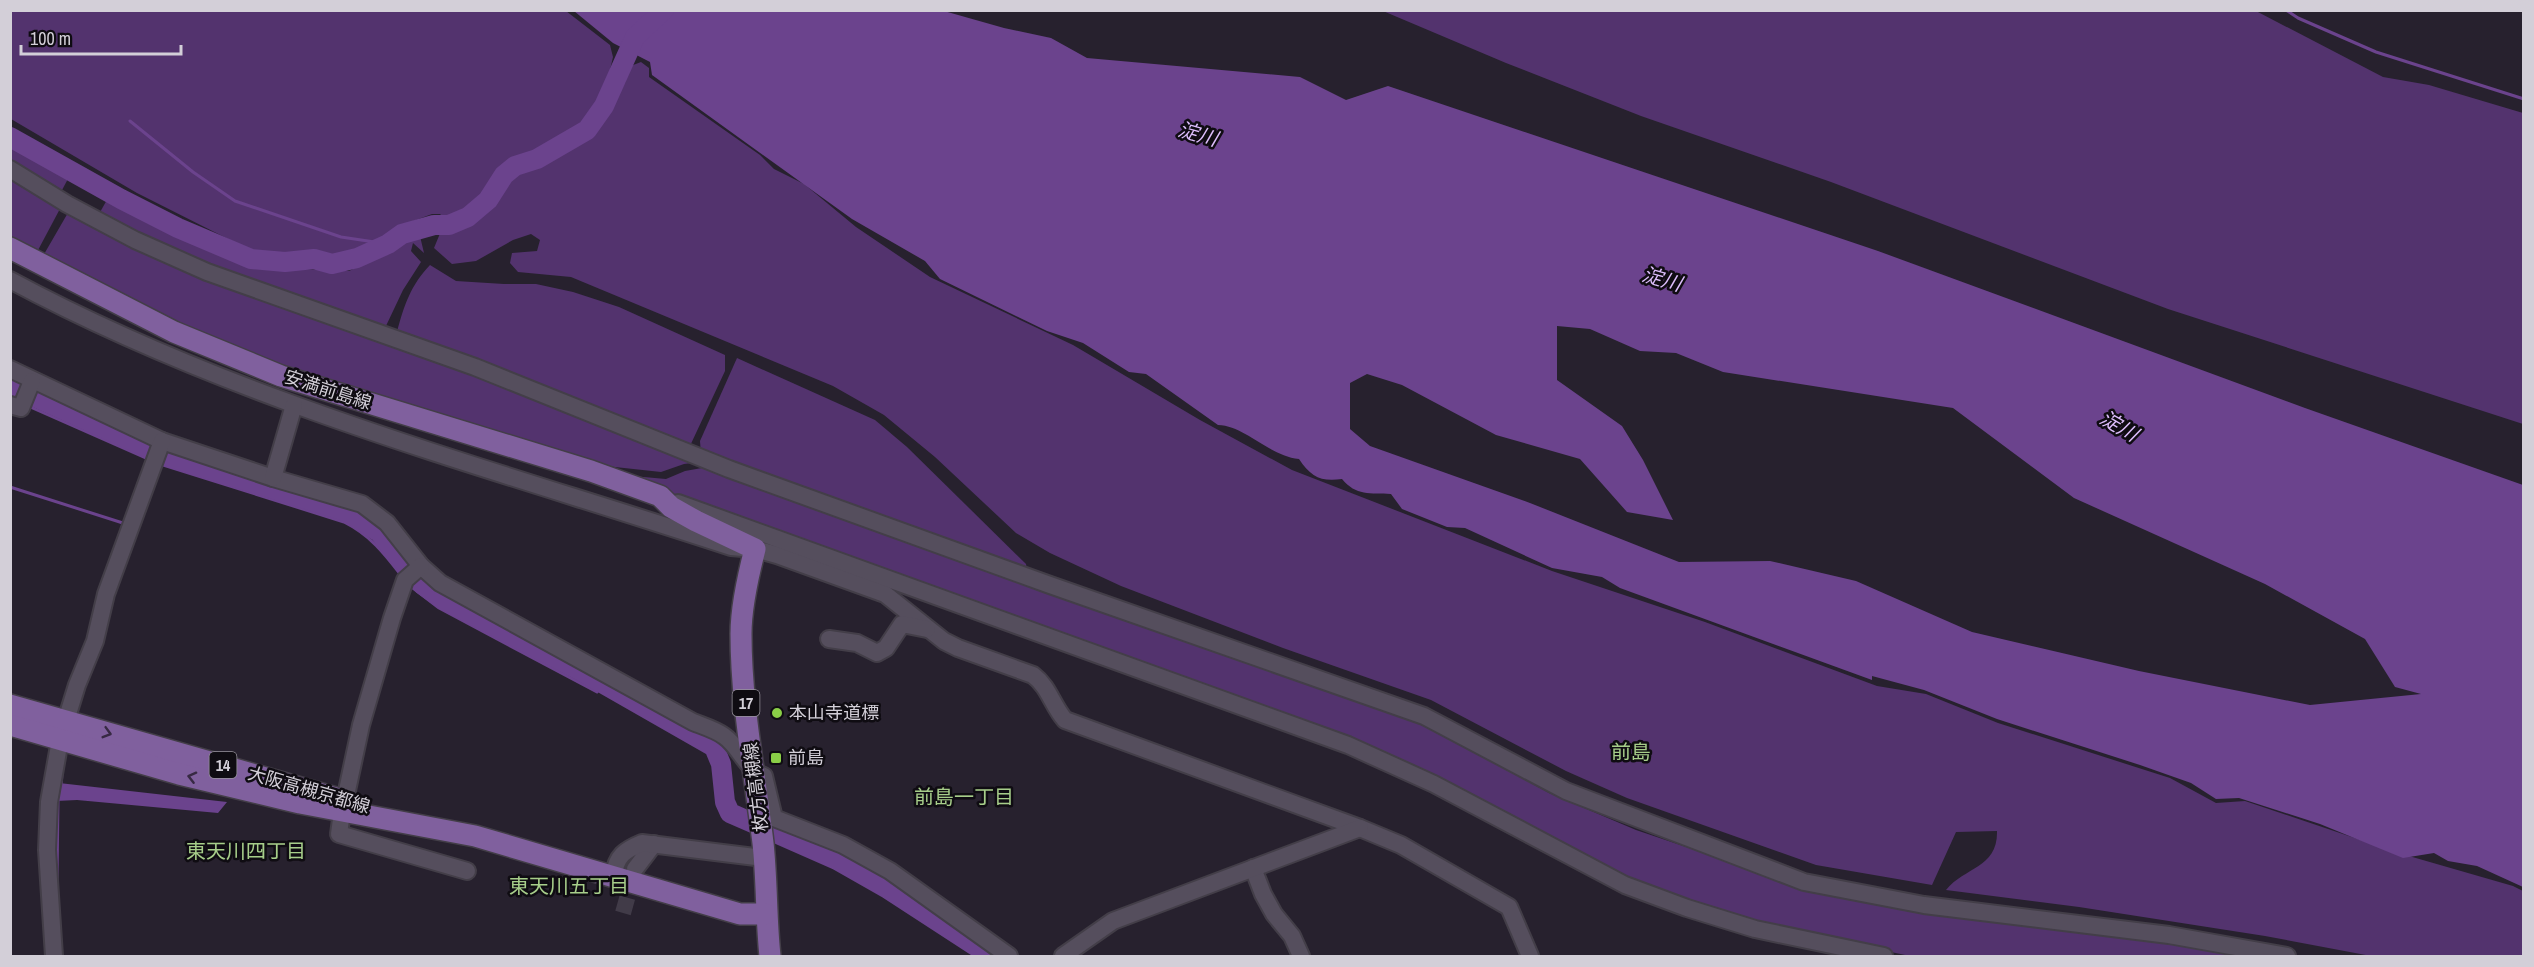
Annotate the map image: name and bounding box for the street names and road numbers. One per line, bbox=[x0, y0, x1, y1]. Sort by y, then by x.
street label: 安満前島線 bbox=[281, 364, 375, 415]
road number: 17 bbox=[732, 690, 760, 716]
street label: 枚方高槻線 bbox=[738, 741, 773, 833]
road number: 14 bbox=[210, 752, 236, 778]
street label: 大阪高槻京都線 bbox=[245, 760, 373, 819]

